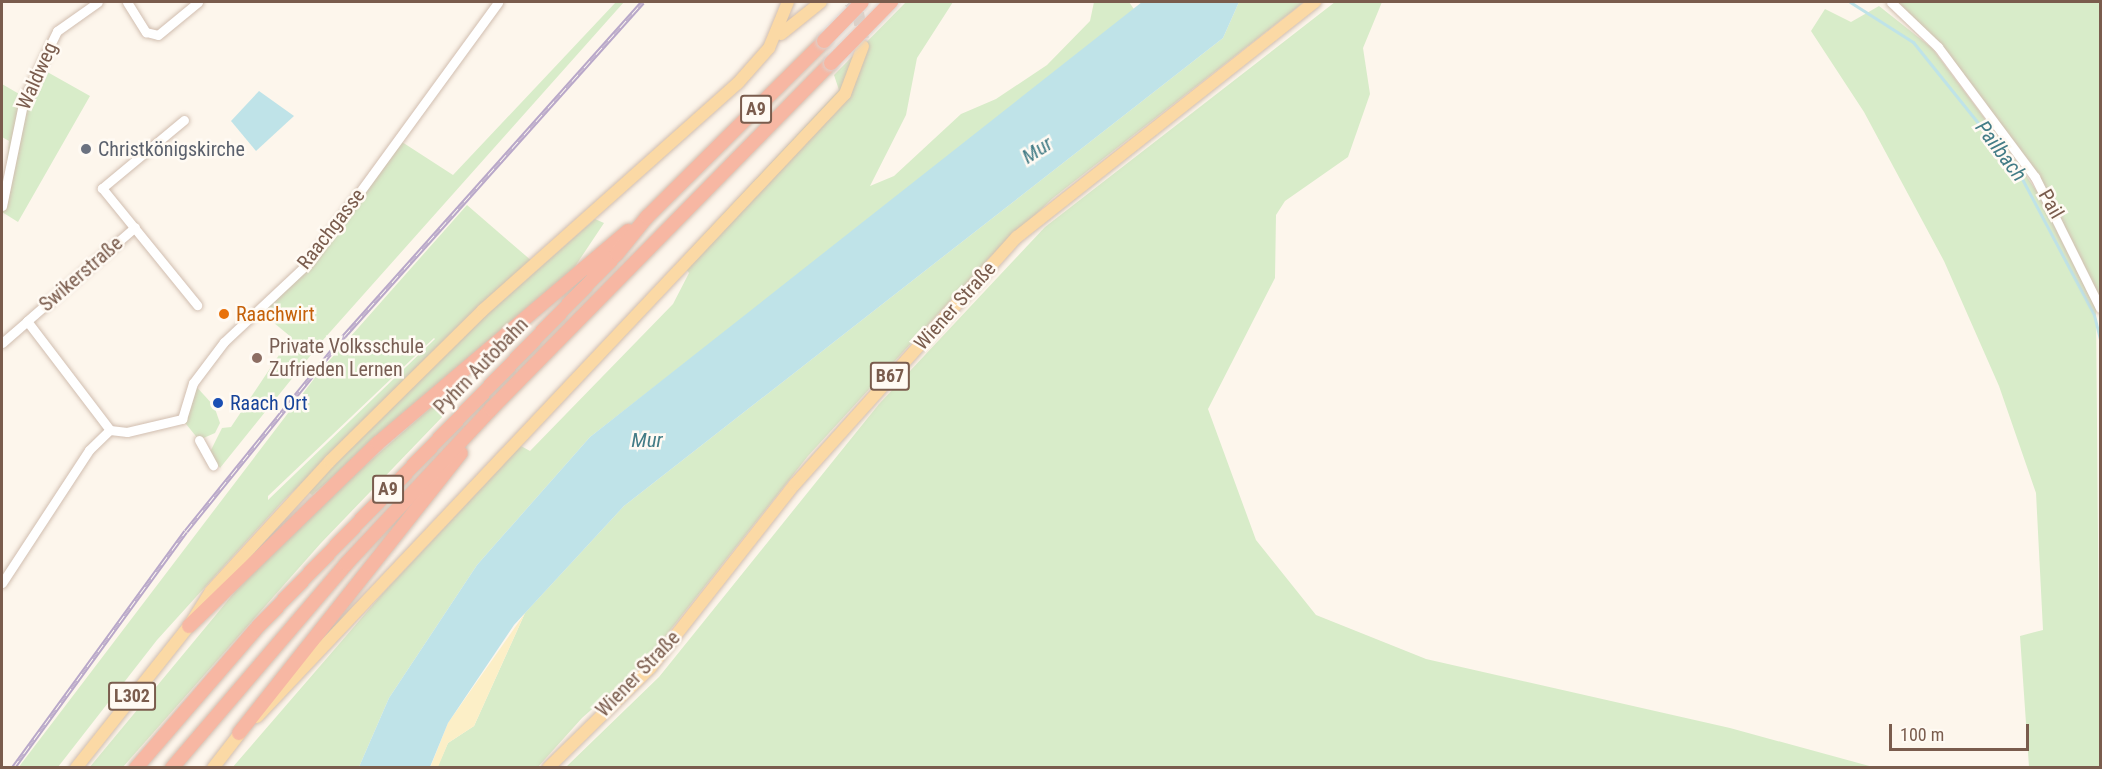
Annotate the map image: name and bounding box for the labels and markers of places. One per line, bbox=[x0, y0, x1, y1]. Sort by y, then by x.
place label: Christkönigskirche bbox=[98, 137, 245, 161]
marker: Christkönigskirche bbox=[79, 142, 93, 156]
place label: Raachwirt bbox=[236, 302, 315, 326]
marker: Raachwirt bbox=[217, 307, 231, 321]
place label: Private Volksschule Zufrieden Lernen bbox=[269, 334, 424, 381]
marker: Private Volksschule Zufrieden Lernen bbox=[250, 351, 264, 365]
place label: Raach Ort bbox=[230, 391, 308, 415]
marker: Raach Ort bbox=[211, 396, 225, 410]

